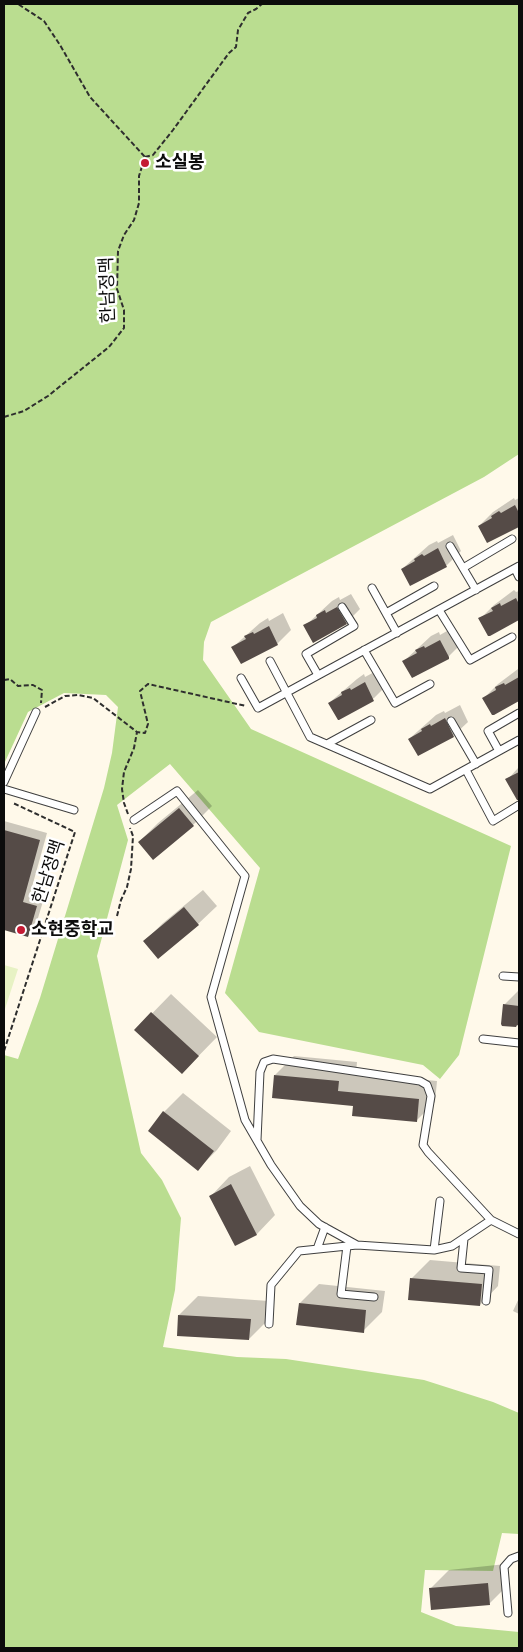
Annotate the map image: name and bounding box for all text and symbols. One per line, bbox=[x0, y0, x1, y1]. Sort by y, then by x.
place label: 소실봉 bbox=[155, 152, 205, 174]
marker: 소실봉 bbox=[139, 157, 151, 169]
street label: 한남정맥 bbox=[96, 257, 120, 323]
street label: 한남정맥 bbox=[28, 837, 70, 907]
place label: 소현중학교 bbox=[31, 919, 114, 941]
marker: 소현중학교 bbox=[15, 924, 27, 936]

